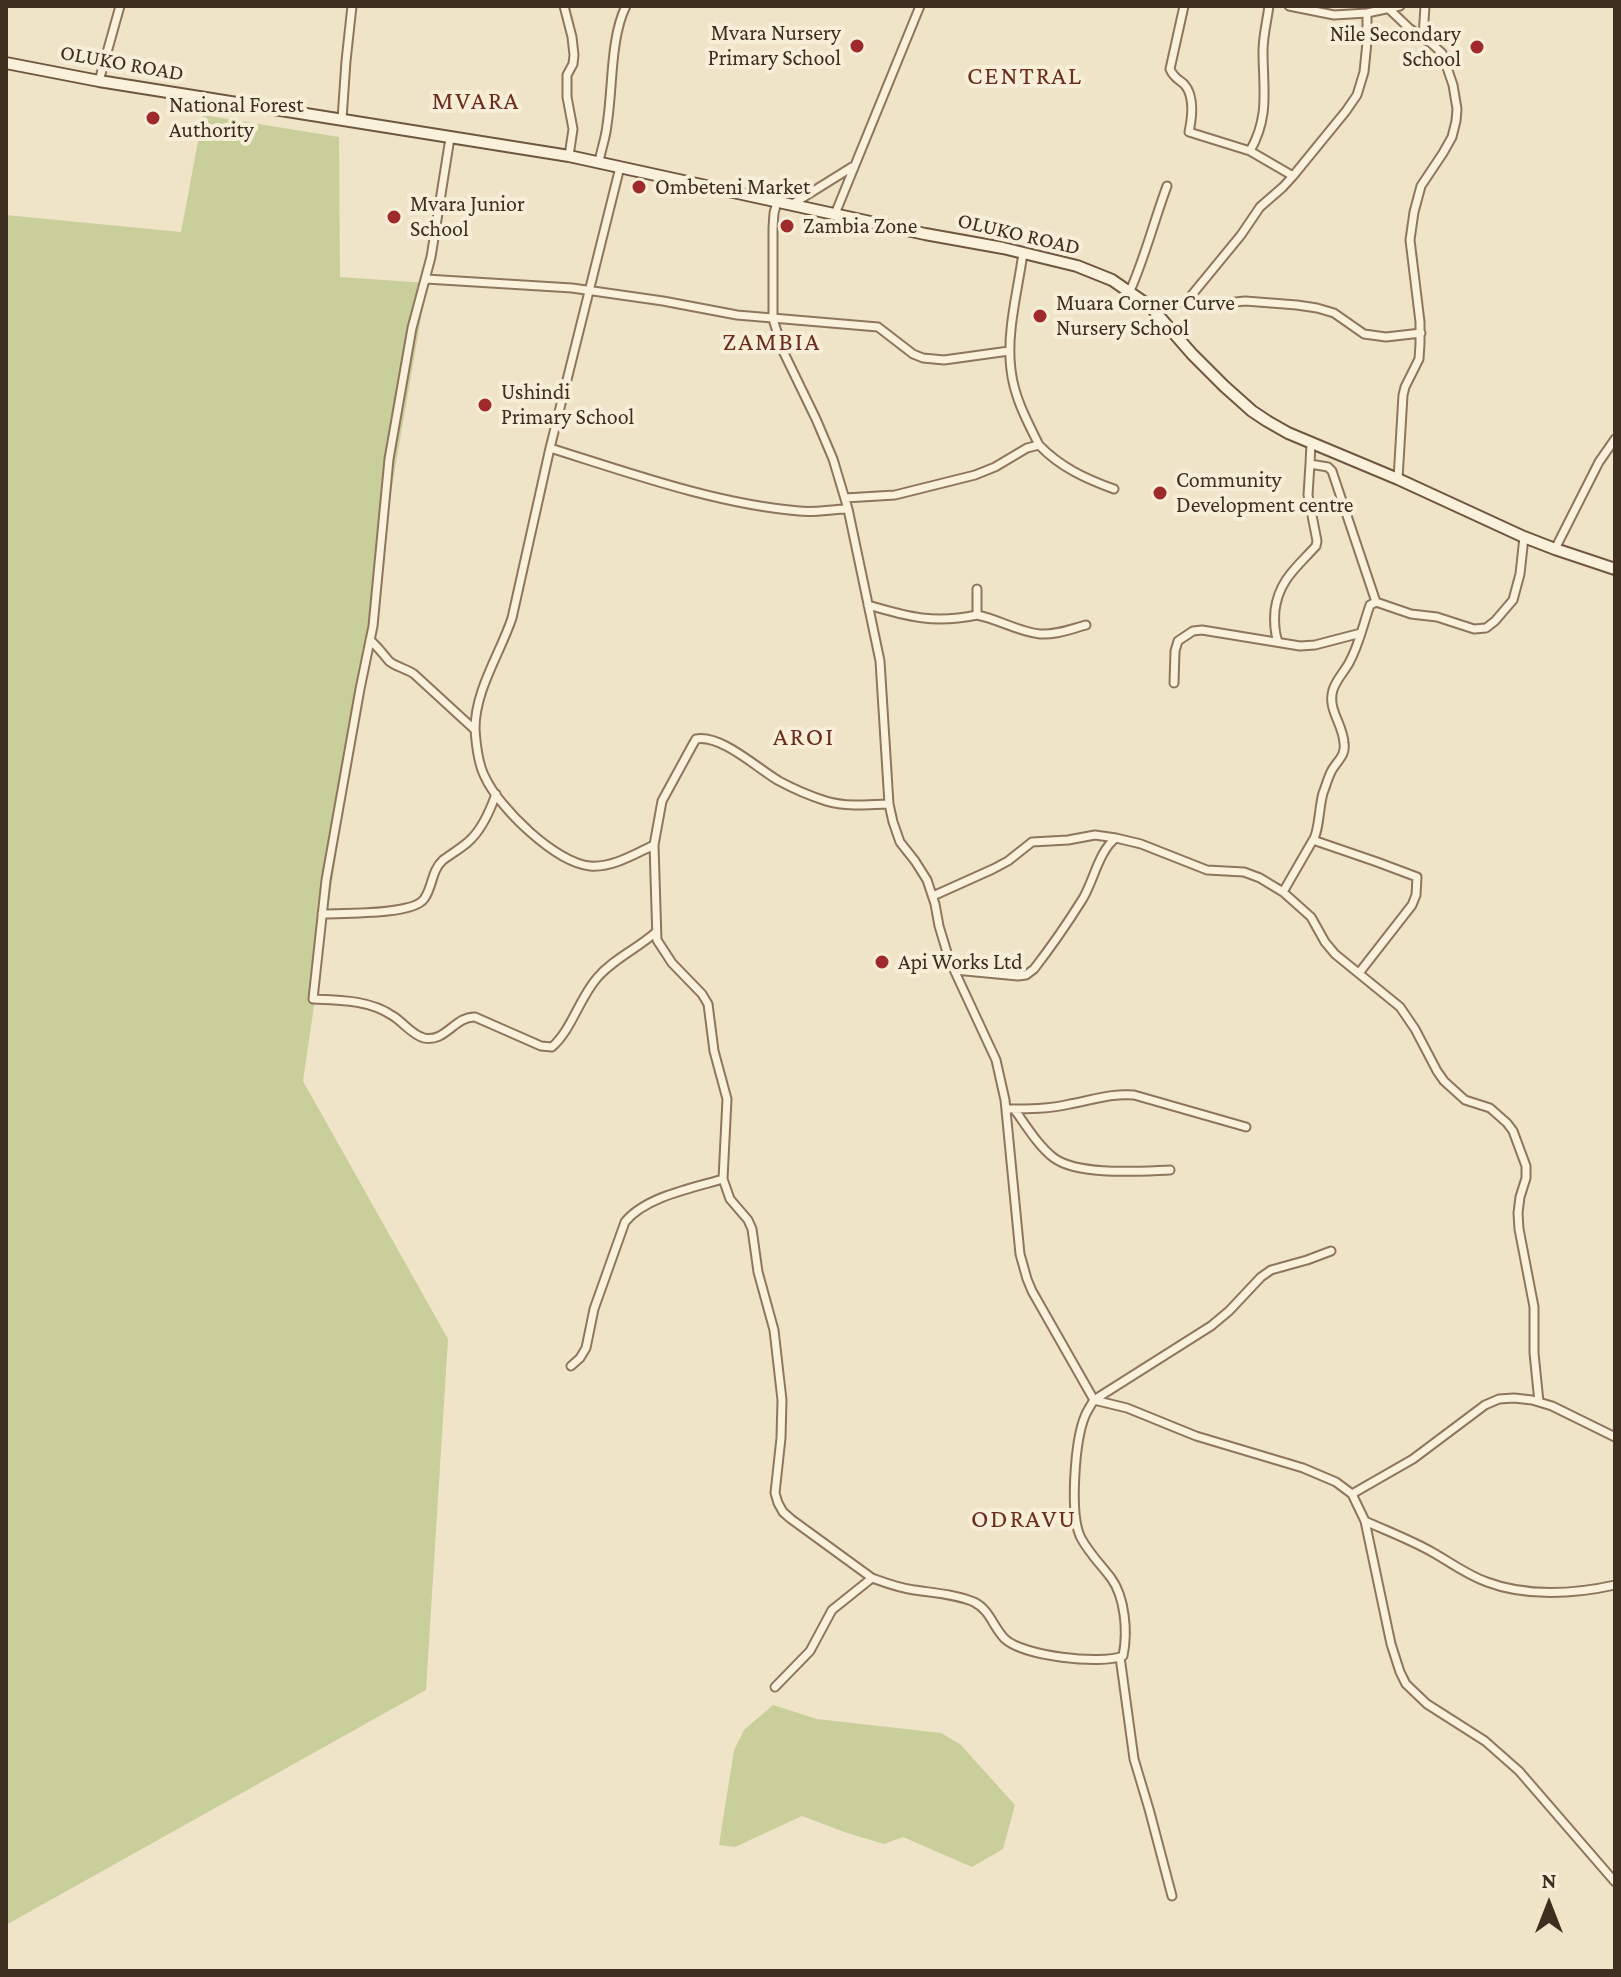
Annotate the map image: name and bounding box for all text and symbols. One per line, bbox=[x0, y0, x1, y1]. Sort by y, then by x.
place label: Mvara Nursery Primary School bbox=[708, 20, 841, 72]
place label: Nile Secondary School bbox=[1330, 21, 1461, 72]
marker: Mvara Nursery Primary School bbox=[848, 37, 866, 55]
marker: Nile Secondary School bbox=[1468, 38, 1486, 56]
street label: OLUKO ROAD bbox=[58, 39, 186, 87]
district label: CENTRAL bbox=[967, 60, 1083, 92]
district label: MVARA bbox=[432, 85, 520, 117]
place label: National Forest Authority bbox=[169, 92, 304, 144]
marker: National Forest Authority bbox=[144, 109, 162, 127]
place label: Ombeteni Market bbox=[655, 174, 810, 200]
marker: Ombeteni Market bbox=[630, 178, 648, 196]
place label: Mvara Junior School bbox=[410, 191, 525, 242]
street label: OLUKO ROAD bbox=[955, 207, 1083, 261]
marker: Mvara Junior School bbox=[385, 208, 403, 226]
place label: Zambia Zone bbox=[803, 213, 918, 239]
marker: Zambia Zone bbox=[778, 217, 796, 235]
place label: Muara Corner Curve Nursery School bbox=[1056, 290, 1235, 342]
marker: Muara Corner Curve Nursery School bbox=[1031, 307, 1049, 325]
district label: ZAMBIA bbox=[723, 326, 821, 358]
place label: Ushindi Primary School bbox=[501, 379, 634, 430]
marker: Ushindi Primary School bbox=[476, 396, 494, 414]
place label: Community Development centre bbox=[1176, 467, 1354, 518]
marker: Community Development centre bbox=[1151, 484, 1169, 502]
district label: AROI bbox=[773, 721, 835, 753]
place label: Api Works Ltd bbox=[898, 949, 1022, 975]
marker: Api Works Ltd bbox=[873, 953, 891, 971]
district label: ODRAVU bbox=[971, 1503, 1077, 1535]
north arrow bbox=[1509, 1865, 1589, 1945]
text: N bbox=[1542, 1868, 1557, 1893]

